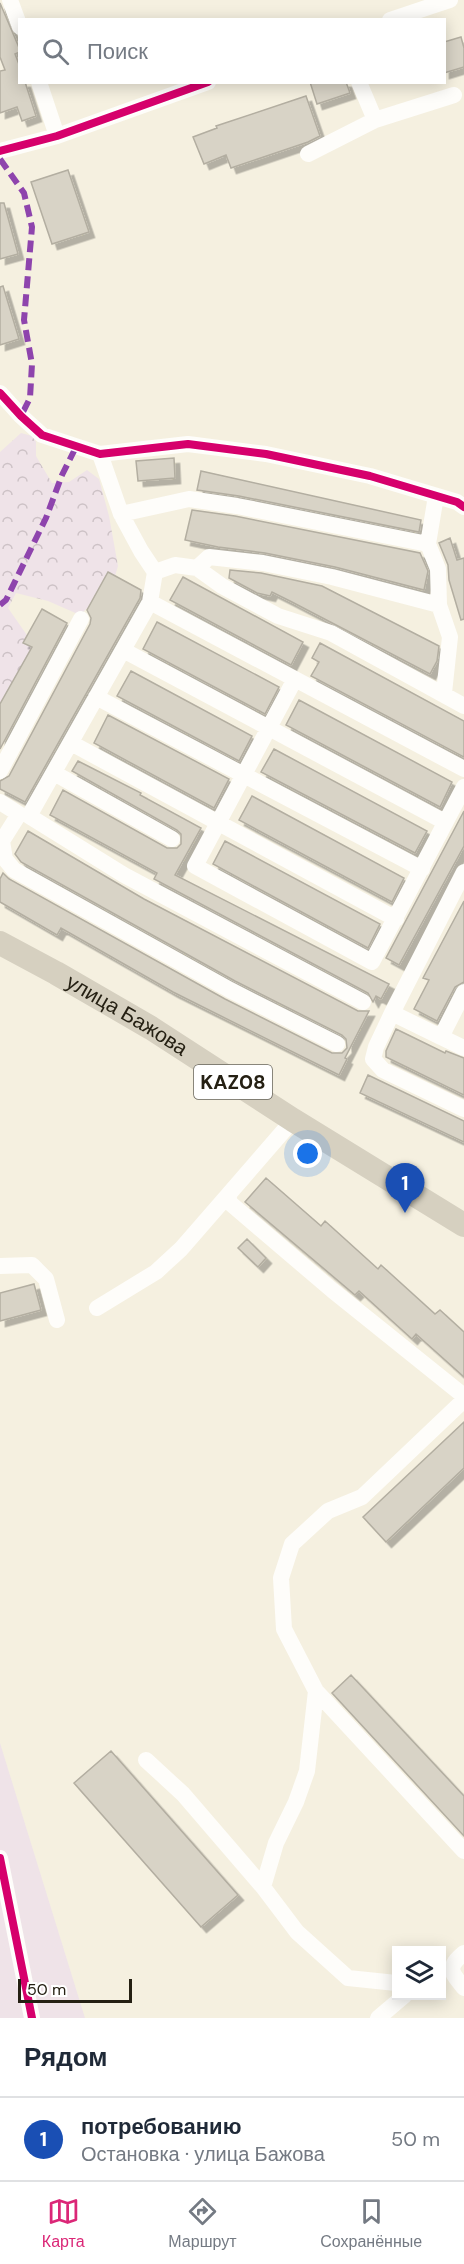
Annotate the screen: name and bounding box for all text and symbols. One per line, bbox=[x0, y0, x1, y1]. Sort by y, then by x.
search box bbox=[18, 18, 446, 84]
icon: search bbox=[39, 35, 72, 68]
text: Поиск bbox=[87, 37, 148, 66]
street label: улица Бажова bbox=[61, 968, 194, 1062]
road number: KAZ08 bbox=[194, 1065, 272, 1099]
your location bbox=[293, 1139, 322, 1168]
pin: 1 bbox=[386, 1164, 424, 1213]
map controls bbox=[392, 1946, 446, 2000]
button: layers bbox=[392, 1946, 446, 2000]
scale bar bbox=[18, 1976, 132, 2004]
text: 50 m bbox=[27, 1979, 66, 2000]
text: Рядом bbox=[24, 2040, 107, 2074]
text: потребованию bbox=[81, 2112, 241, 2141]
text: 1 bbox=[40, 2126, 47, 2152]
text: 50 m bbox=[391, 2126, 440, 2152]
text: Остановка · улица Бажова bbox=[81, 2141, 325, 2167]
tab: Карта bbox=[42, 2195, 85, 2252]
tab: Маршрут bbox=[168, 2195, 237, 2252]
tab: Сохранённые bbox=[320, 2195, 422, 2252]

